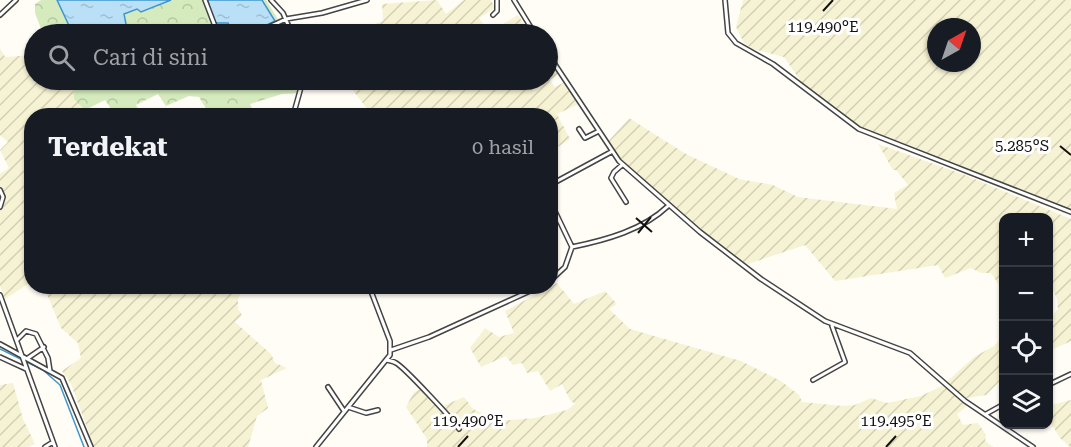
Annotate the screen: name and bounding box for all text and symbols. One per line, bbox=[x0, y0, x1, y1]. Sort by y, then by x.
text: 119.490°E bbox=[787, 18, 859, 36]
north arrow bbox=[927, 18, 981, 72]
search box bbox=[24, 24, 558, 90]
icon: search bbox=[45, 41, 78, 74]
text: Cari di sini bbox=[93, 45, 208, 70]
text: Terdekat bbox=[48, 132, 168, 162]
text: 0 hasil bbox=[472, 135, 534, 159]
text: 5.285°S bbox=[995, 137, 1049, 155]
map controls bbox=[999, 213, 1053, 429]
button: + bbox=[999, 213, 1053, 267]
button: − bbox=[999, 267, 1053, 321]
button: locate bbox=[999, 321, 1053, 375]
button: layers bbox=[999, 375, 1053, 429]
text: 119.490°E bbox=[432, 412, 504, 430]
text: 119.495°E bbox=[860, 412, 932, 430]

